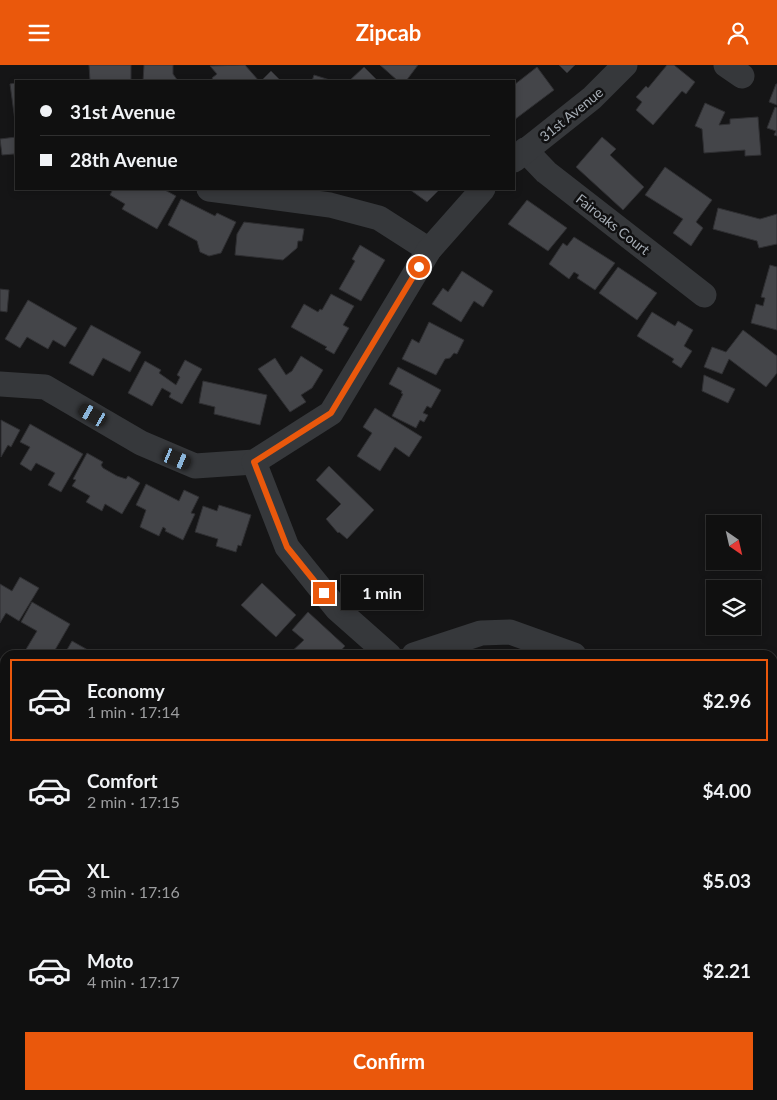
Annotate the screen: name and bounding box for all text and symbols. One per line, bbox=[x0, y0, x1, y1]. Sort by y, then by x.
icon: menu bbox=[25, 19, 53, 47]
text: Zipcab bbox=[356, 19, 421, 46]
icon: person bbox=[724, 19, 752, 47]
street label: 31st Avenue bbox=[536, 83, 606, 145]
text: 31st Avenue bbox=[70, 100, 175, 123]
text: 28th Avenue bbox=[70, 148, 178, 171]
street label: Fairoaks Court bbox=[573, 190, 653, 258]
route start bbox=[408, 256, 430, 278]
car bbox=[76, 401, 109, 429]
car bbox=[160, 446, 193, 472]
north arrow bbox=[706, 515, 761, 570]
map controls bbox=[706, 515, 761, 635]
callout: 1 min bbox=[342, 575, 424, 611]
button: layers bbox=[706, 580, 761, 635]
route end bbox=[313, 582, 335, 604]
text: 1 min bbox=[362, 583, 402, 602]
icon: car bbox=[27, 678, 72, 723]
text: Economy bbox=[87, 679, 165, 702]
text: $2.96 bbox=[702, 689, 751, 712]
text: 1 min · 17:14 bbox=[87, 702, 180, 721]
icon: car bbox=[27, 768, 72, 813]
text: Comfort bbox=[87, 769, 158, 792]
text: $4.00 bbox=[702, 779, 751, 802]
text: 2 min · 17:15 bbox=[87, 792, 180, 811]
icon: car bbox=[27, 858, 72, 903]
text: XL bbox=[87, 859, 110, 882]
text: $5.03 bbox=[702, 869, 751, 892]
text: 3 min · 17:16 bbox=[87, 882, 180, 901]
icon: car bbox=[27, 948, 72, 993]
text: Moto bbox=[87, 949, 133, 972]
text: $2.21 bbox=[702, 959, 751, 982]
text: 4 min · 17:17 bbox=[87, 972, 180, 991]
button: Confirm bbox=[25, 1032, 753, 1090]

